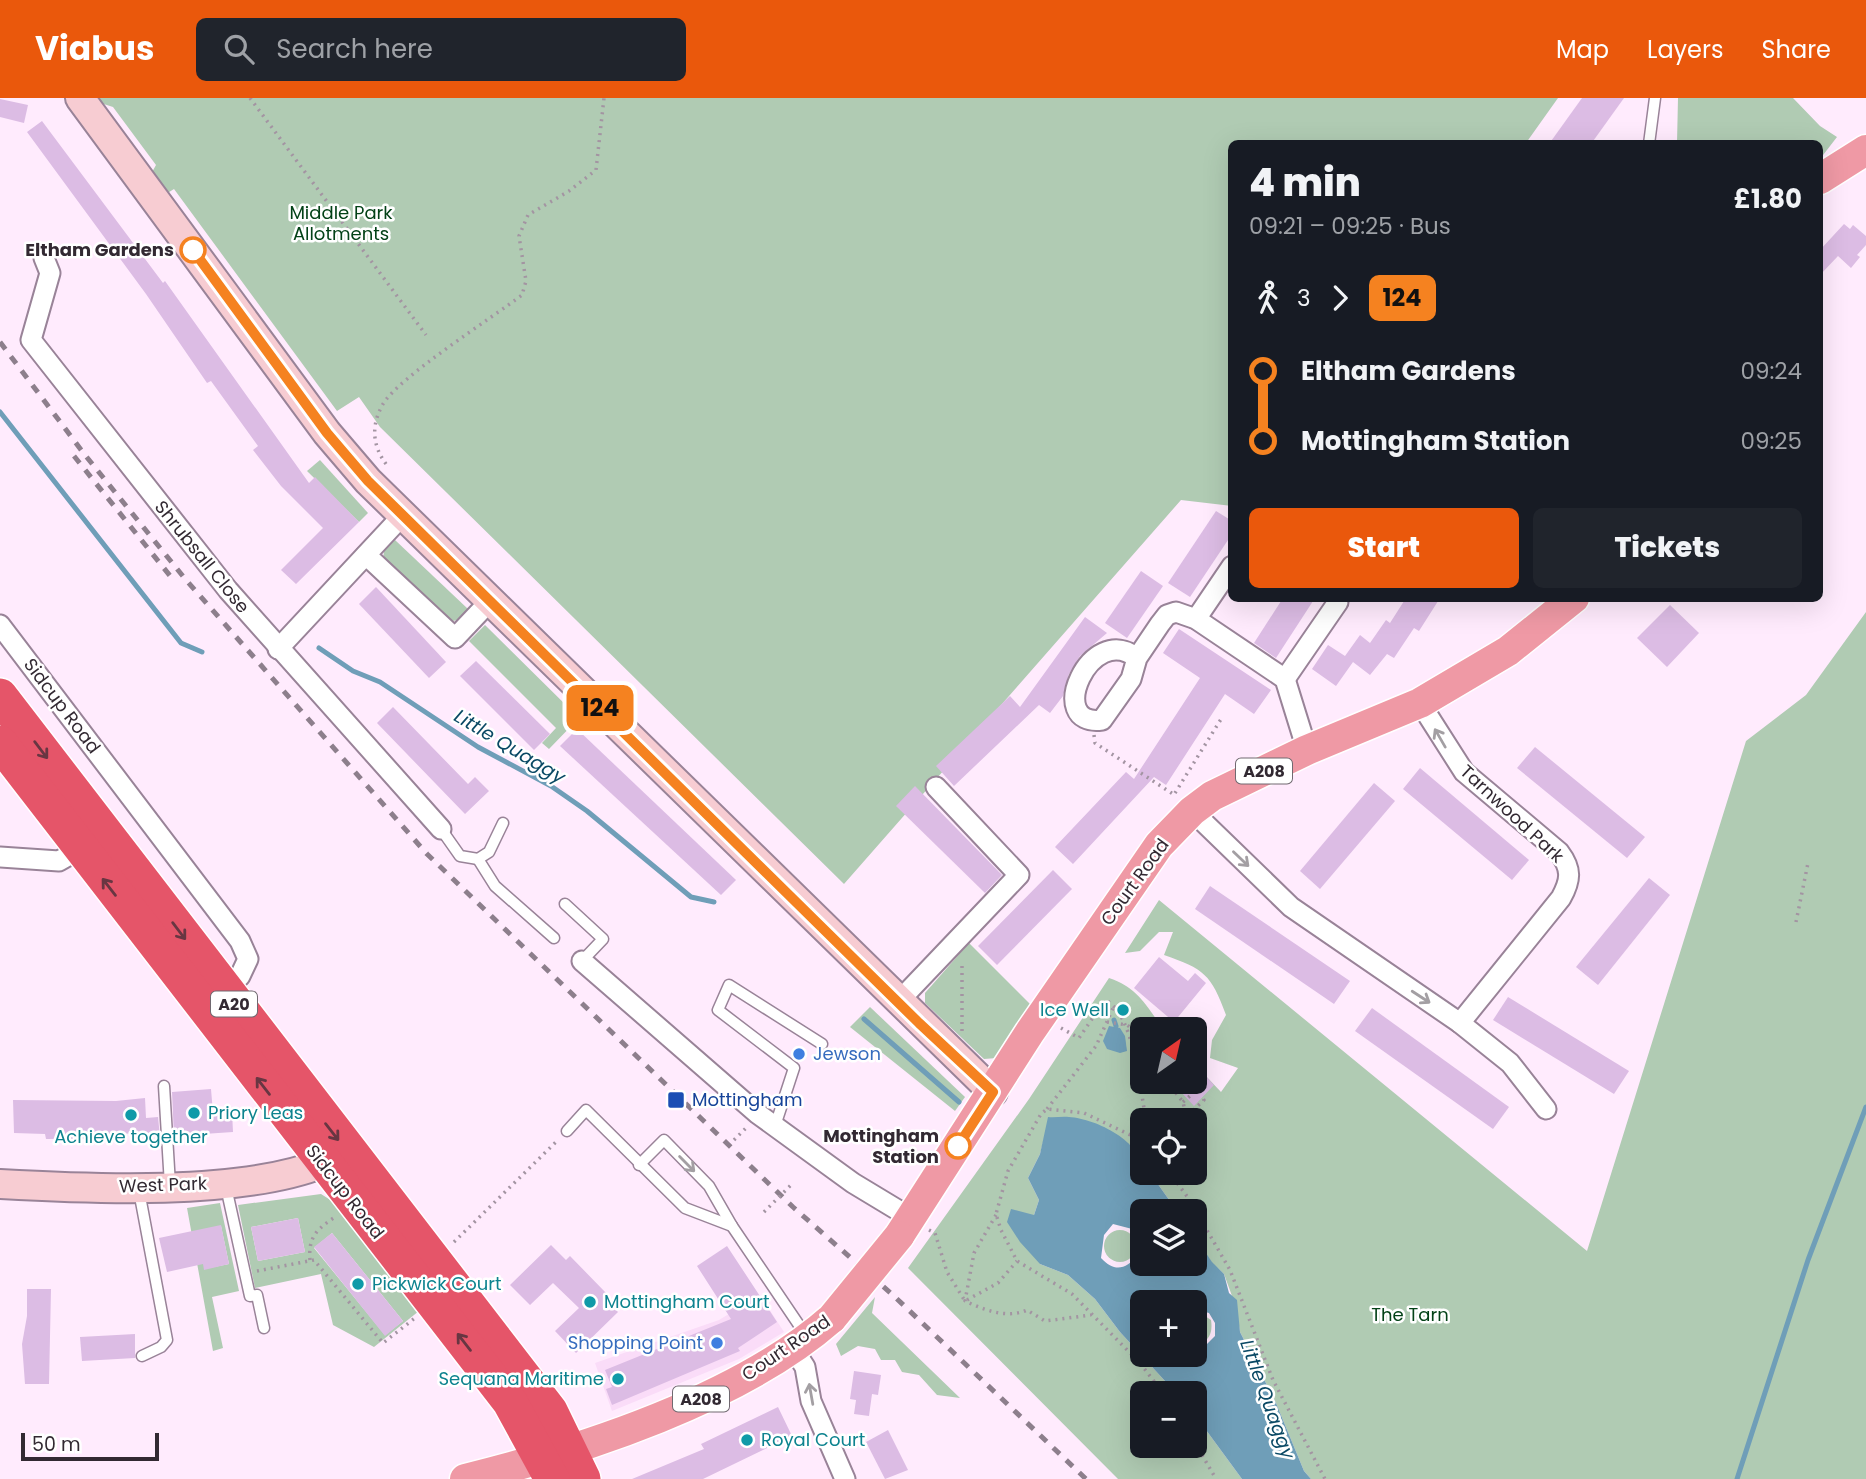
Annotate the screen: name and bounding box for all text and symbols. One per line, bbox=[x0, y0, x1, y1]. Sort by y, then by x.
search box bbox=[196, 18, 686, 81]
text: Viabus bbox=[35, 25, 154, 72]
icon: search bbox=[220, 30, 258, 68]
text: Search here bbox=[276, 31, 433, 67]
text: Map bbox=[1556, 33, 1609, 66]
text: Layers bbox=[1647, 33, 1723, 66]
text: Share bbox=[1761, 33, 1831, 66]
text: 4 min bbox=[1249, 156, 1361, 209]
text: £1.80 bbox=[1734, 181, 1802, 217]
park label: Middle Park Allotments bbox=[289, 200, 393, 246]
text: 09:21 – 09:25 · Bus bbox=[1249, 210, 1451, 242]
place label: Eltham Gardens bbox=[25, 237, 174, 262]
marker: Eltham Gardens bbox=[180, 237, 206, 263]
icon: walk bbox=[1249, 279, 1287, 317]
icon: forward bbox=[1321, 279, 1359, 317]
text: 124 bbox=[1383, 281, 1422, 314]
text: 3 bbox=[1297, 282, 1311, 314]
text: Eltham Gardens bbox=[1301, 353, 1516, 389]
text: 09:24 bbox=[1740, 355, 1802, 387]
text: Mottingham Station bbox=[1301, 423, 1570, 459]
text: 09:25 bbox=[1740, 425, 1802, 457]
street label: Shrubsall Close bbox=[149, 495, 256, 618]
button: Start bbox=[1249, 508, 1519, 588]
button: Tickets bbox=[1533, 508, 1802, 588]
street label: Sidcup Road bbox=[18, 653, 107, 759]
line badge: 124 bbox=[560, 685, 640, 731]
text: 124 bbox=[581, 691, 619, 724]
water label: Little Quaggy bbox=[449, 703, 571, 791]
one-way arrow bbox=[1433, 729, 1447, 749]
one-way arrow bbox=[34, 741, 49, 759]
road number: A208 bbox=[1236, 758, 1292, 784]
street label: Tarnwood Park bbox=[1455, 759, 1570, 869]
street label: Court Road bbox=[1095, 833, 1175, 930]
one-way arrow bbox=[1233, 850, 1250, 867]
one-way arrow bbox=[102, 878, 117, 897]
one-way arrow bbox=[172, 922, 187, 940]
one-way arrow bbox=[1411, 990, 1430, 1005]
road number: A20 bbox=[211, 991, 257, 1016]
place label: Ice Well bbox=[1040, 997, 1109, 1022]
marker: Ice Well bbox=[1115, 1002, 1131, 1018]
north arrow bbox=[1130, 1017, 1208, 1094]
map controls bbox=[1130, 1017, 1207, 1458]
place label: Jewson bbox=[813, 1041, 881, 1066]
marker: Jewson bbox=[791, 1046, 807, 1062]
one-way arrow bbox=[256, 1078, 271, 1096]
place label: Mottingham bbox=[692, 1087, 802, 1112]
marker: Mottingham bbox=[666, 1090, 686, 1110]
place label: Priory Leas bbox=[208, 1100, 303, 1125]
marker: Priory Leas bbox=[186, 1105, 202, 1121]
marker: Achieve together bbox=[123, 1107, 139, 1123]
button: locate bbox=[1130, 1108, 1207, 1185]
one-way arrow bbox=[325, 1122, 340, 1140]
place label: Mottingham Station bbox=[823, 1123, 939, 1169]
place label: Achieve together bbox=[54, 1124, 208, 1149]
marker: Mottingham Station bbox=[945, 1133, 971, 1159]
street label: Sidcup Road bbox=[301, 1139, 390, 1244]
one-way arrow bbox=[679, 1155, 696, 1172]
street label: West Park bbox=[119, 1170, 208, 1199]
button: layers bbox=[1130, 1199, 1207, 1276]
place label: Pickwick Court bbox=[372, 1271, 501, 1296]
marker: Pickwick Court bbox=[350, 1276, 366, 1292]
place label: Mottingham Court bbox=[604, 1289, 769, 1314]
button: + bbox=[1130, 1290, 1207, 1367]
marker: Mottingham Court bbox=[582, 1294, 598, 1310]
park label: The Tarn bbox=[1371, 1302, 1449, 1327]
street label: Court Road bbox=[737, 1309, 835, 1386]
place label: Shopping Point bbox=[568, 1330, 703, 1355]
one-way arrow bbox=[457, 1333, 472, 1352]
marker: Shopping Point bbox=[709, 1335, 725, 1351]
water label: Little Quaggy bbox=[1233, 1336, 1302, 1464]
place label: Sequana Maritime bbox=[438, 1366, 604, 1391]
marker: Sequana Maritime bbox=[610, 1371, 626, 1387]
button: − bbox=[1130, 1381, 1207, 1458]
one-way arrow bbox=[804, 1383, 817, 1406]
road number: A208 bbox=[673, 1386, 729, 1412]
place label: Royal Court bbox=[761, 1427, 865, 1452]
scale bar bbox=[21, 1430, 159, 1462]
text: 50 m bbox=[32, 1431, 81, 1458]
marker: Royal Court bbox=[739, 1432, 755, 1448]

